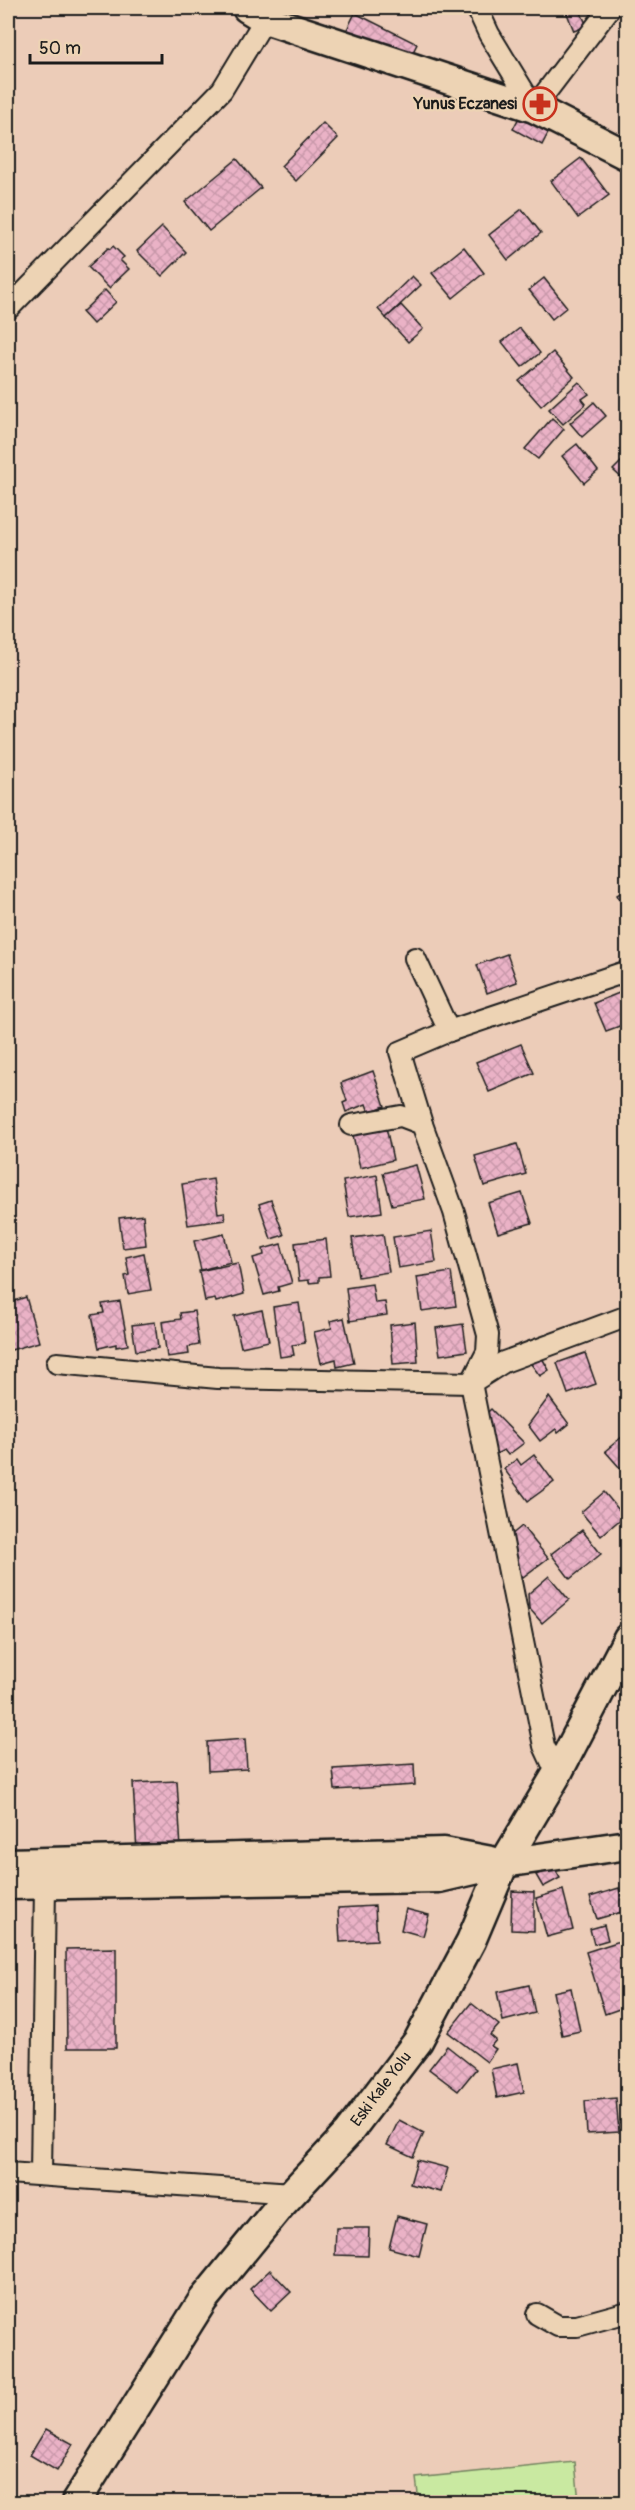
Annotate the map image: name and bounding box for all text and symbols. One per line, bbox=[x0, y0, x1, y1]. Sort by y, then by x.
scale bar bbox=[30, 27, 162, 65]
text: 50 m bbox=[39, 37, 81, 60]
pharmacy icon: Yunus Eczanesi bbox=[522, 86, 558, 122]
place label: Yunus Eczanesi bbox=[413, 94, 517, 114]
street label: Eski Kale Yolu bbox=[346, 2047, 416, 2131]

